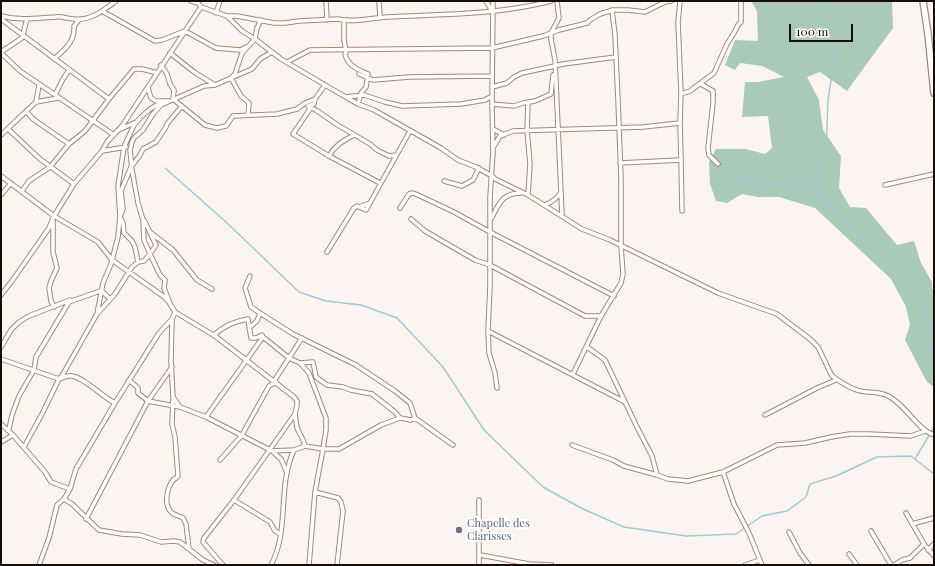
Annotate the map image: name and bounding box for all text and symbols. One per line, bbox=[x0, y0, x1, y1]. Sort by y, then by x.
scale bar bbox=[791, 16, 855, 42]
text: 100 m bbox=[796, 23, 828, 39]
place label: Chapelle des Clarisses bbox=[467, 517, 530, 543]
marker: Chapelle des Clarisses bbox=[454, 525, 464, 535]

